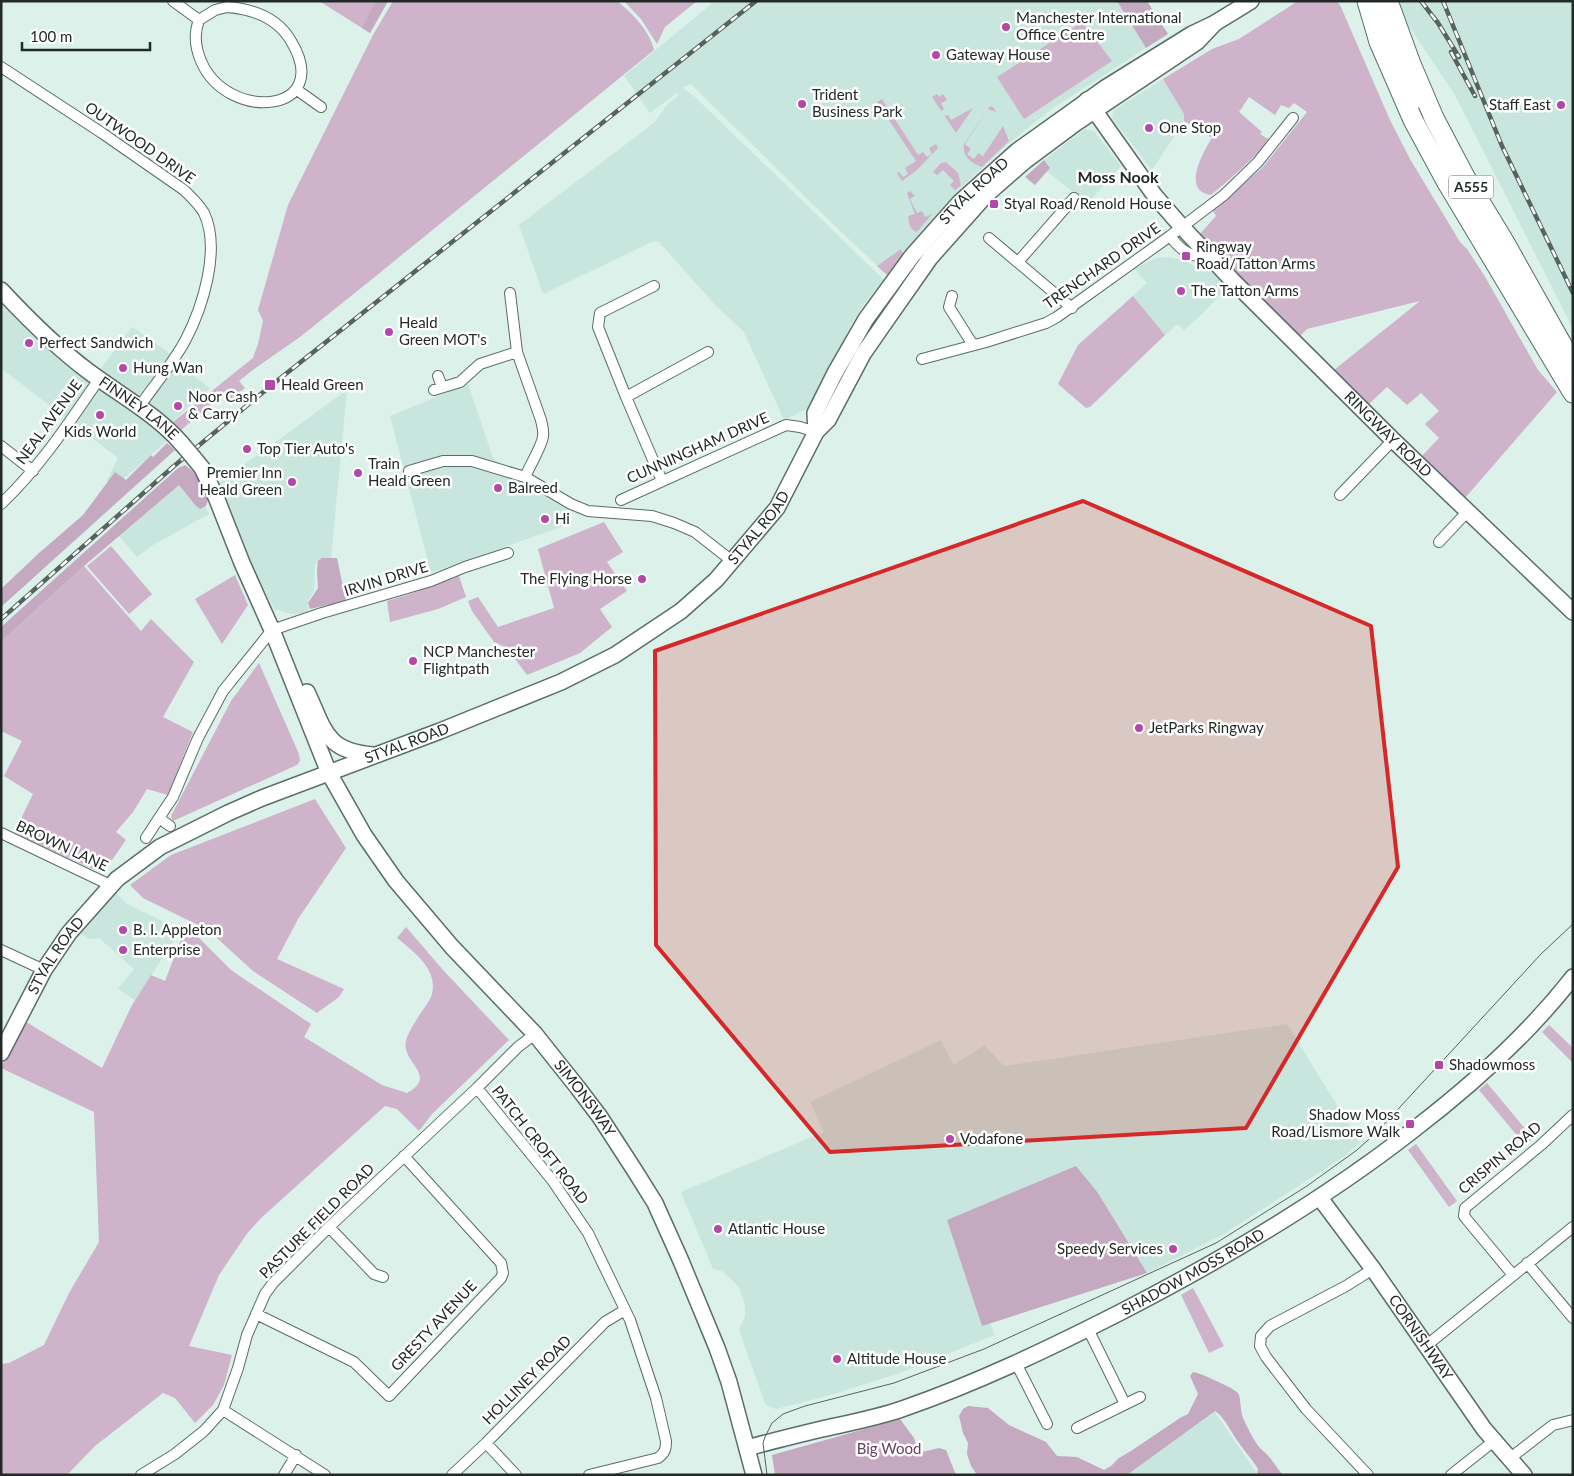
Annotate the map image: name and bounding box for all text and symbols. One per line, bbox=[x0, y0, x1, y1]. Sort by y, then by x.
place label: Manchester International Office Centre bbox=[1016, 8, 1182, 43]
scale bar bbox=[22, 20, 150, 52]
marker: Manchester International Office Centre bbox=[1000, 21, 1012, 33]
text: 100 m bbox=[30, 27, 72, 45]
place label: Gateway House bbox=[946, 45, 1050, 63]
marker: Gateway House bbox=[930, 49, 942, 61]
place label: Trident Business Park bbox=[812, 85, 903, 120]
place label: Staff East bbox=[1489, 95, 1552, 113]
street label: OUTWOOD DRIVE bbox=[82, 97, 199, 187]
marker: Trident Business Park bbox=[796, 98, 808, 110]
marker: Staff East bbox=[1555, 99, 1567, 111]
place label: One Stop bbox=[1159, 118, 1221, 136]
marker: One Stop bbox=[1143, 122, 1155, 134]
street label: STYAL ROAD bbox=[935, 153, 1012, 227]
district label: Moss Nook bbox=[1077, 167, 1159, 186]
road number: A555 bbox=[1448, 176, 1494, 198]
place label: Styal Road/Renold House bbox=[1004, 194, 1172, 212]
marker: Styal Road/Renold House bbox=[988, 198, 1000, 210]
street label: TRENCHARD DRIVE bbox=[1040, 218, 1163, 312]
place label: Ringway Road/Tatton Arms bbox=[1196, 237, 1315, 272]
marker: Ringway Road/Tatton Arms bbox=[1180, 250, 1192, 262]
place label: The Tatton Arms bbox=[1191, 281, 1299, 299]
marker: The Tatton Arms bbox=[1175, 285, 1187, 297]
place label: Heald Green MOT's bbox=[399, 313, 487, 348]
marker: Heald Green MOT's bbox=[383, 326, 395, 338]
place label: Perfect Sandwich bbox=[39, 333, 153, 351]
marker: Perfect Sandwich bbox=[23, 337, 35, 349]
place label: Hung Wan bbox=[133, 358, 203, 376]
marker: Hung Wan bbox=[117, 362, 129, 374]
street label: FINNEY LANE bbox=[96, 372, 183, 443]
place label: Heald Green bbox=[281, 375, 364, 393]
street label: NEAL AVENUE bbox=[11, 376, 85, 467]
marker: Heald Green bbox=[263, 378, 277, 392]
place label: Noor Cash & Carry bbox=[188, 387, 258, 422]
street label: RINGWAY ROAD bbox=[1341, 387, 1436, 480]
marker: Noor Cash & Carry bbox=[172, 400, 184, 412]
street label: CUNNINGHAM DRIVE bbox=[624, 408, 771, 487]
marker: Kids World bbox=[94, 409, 106, 421]
place label: Kids World bbox=[64, 422, 136, 440]
place label: Top Tier Auto's bbox=[257, 439, 354, 457]
marker: Top Tier Auto's bbox=[241, 443, 253, 455]
place label: Train Heald Green bbox=[368, 454, 451, 489]
place label: Premier Inn Heald Green bbox=[199, 463, 282, 498]
marker: Train Heald Green bbox=[352, 467, 364, 479]
marker: Premier Inn Heald Green bbox=[286, 476, 298, 488]
place label: Balreed bbox=[508, 478, 558, 496]
marker: Balreed bbox=[492, 482, 504, 494]
street label: STYAL ROAD bbox=[723, 488, 792, 568]
place label: Hi bbox=[555, 509, 570, 527]
marker: Hi bbox=[539, 513, 551, 525]
street label: IRVIN DRIVE bbox=[342, 557, 430, 599]
place label: The Flying Horse bbox=[520, 569, 632, 587]
marker: The Flying Horse bbox=[636, 573, 648, 585]
place label: NCP Manchester Flightpath bbox=[423, 642, 536, 677]
marker: NCP Manchester Flightpath bbox=[407, 655, 419, 667]
street label: STYAL ROAD bbox=[362, 718, 452, 767]
place label: JetParks Ringway bbox=[1149, 718, 1264, 736]
marker: JetParks Ringway bbox=[1133, 722, 1145, 734]
street label: BROWN LANE bbox=[13, 816, 111, 874]
street label: STYAL ROAD bbox=[23, 913, 87, 997]
place label: B. I. Appleton bbox=[133, 920, 222, 938]
marker: B. I. Appleton bbox=[117, 924, 129, 936]
place label: Enterprise bbox=[133, 940, 200, 958]
marker: Enterprise bbox=[117, 944, 129, 956]
place label: Shadowmoss bbox=[1449, 1055, 1535, 1073]
street label: SIMONSWAY bbox=[551, 1056, 620, 1140]
marker: Shadowmoss bbox=[1433, 1059, 1445, 1071]
street label: PATCH CROFT ROAD bbox=[489, 1081, 593, 1207]
place label: Shadow Moss Road/Lismore Walk bbox=[1271, 1105, 1400, 1140]
street label: CRISPIN ROAD bbox=[1454, 1117, 1545, 1197]
marker: Shadow Moss Road/Lismore Walk bbox=[1404, 1118, 1416, 1130]
place label: Vodafone bbox=[960, 1129, 1023, 1147]
marker: Vodafone bbox=[944, 1133, 956, 1145]
street label: PASTURE FIELD ROAD bbox=[255, 1159, 378, 1282]
place label: Atlantic House bbox=[728, 1219, 825, 1237]
marker: Atlantic House bbox=[712, 1223, 724, 1235]
street label: SHADOW MOSS ROAD bbox=[1118, 1224, 1267, 1318]
place label: Speedy Services bbox=[1057, 1239, 1163, 1257]
marker: Speedy Services bbox=[1167, 1243, 1179, 1255]
street label: GRESTY AVENUE bbox=[387, 1276, 480, 1374]
street label: CORNISHWAY bbox=[1386, 1291, 1458, 1384]
street label: HOLLINEY ROAD bbox=[478, 1331, 575, 1428]
place label: Altitude House bbox=[847, 1349, 946, 1367]
marker: Altitude House bbox=[831, 1353, 843, 1365]
park label: Big Wood bbox=[857, 1439, 921, 1457]

